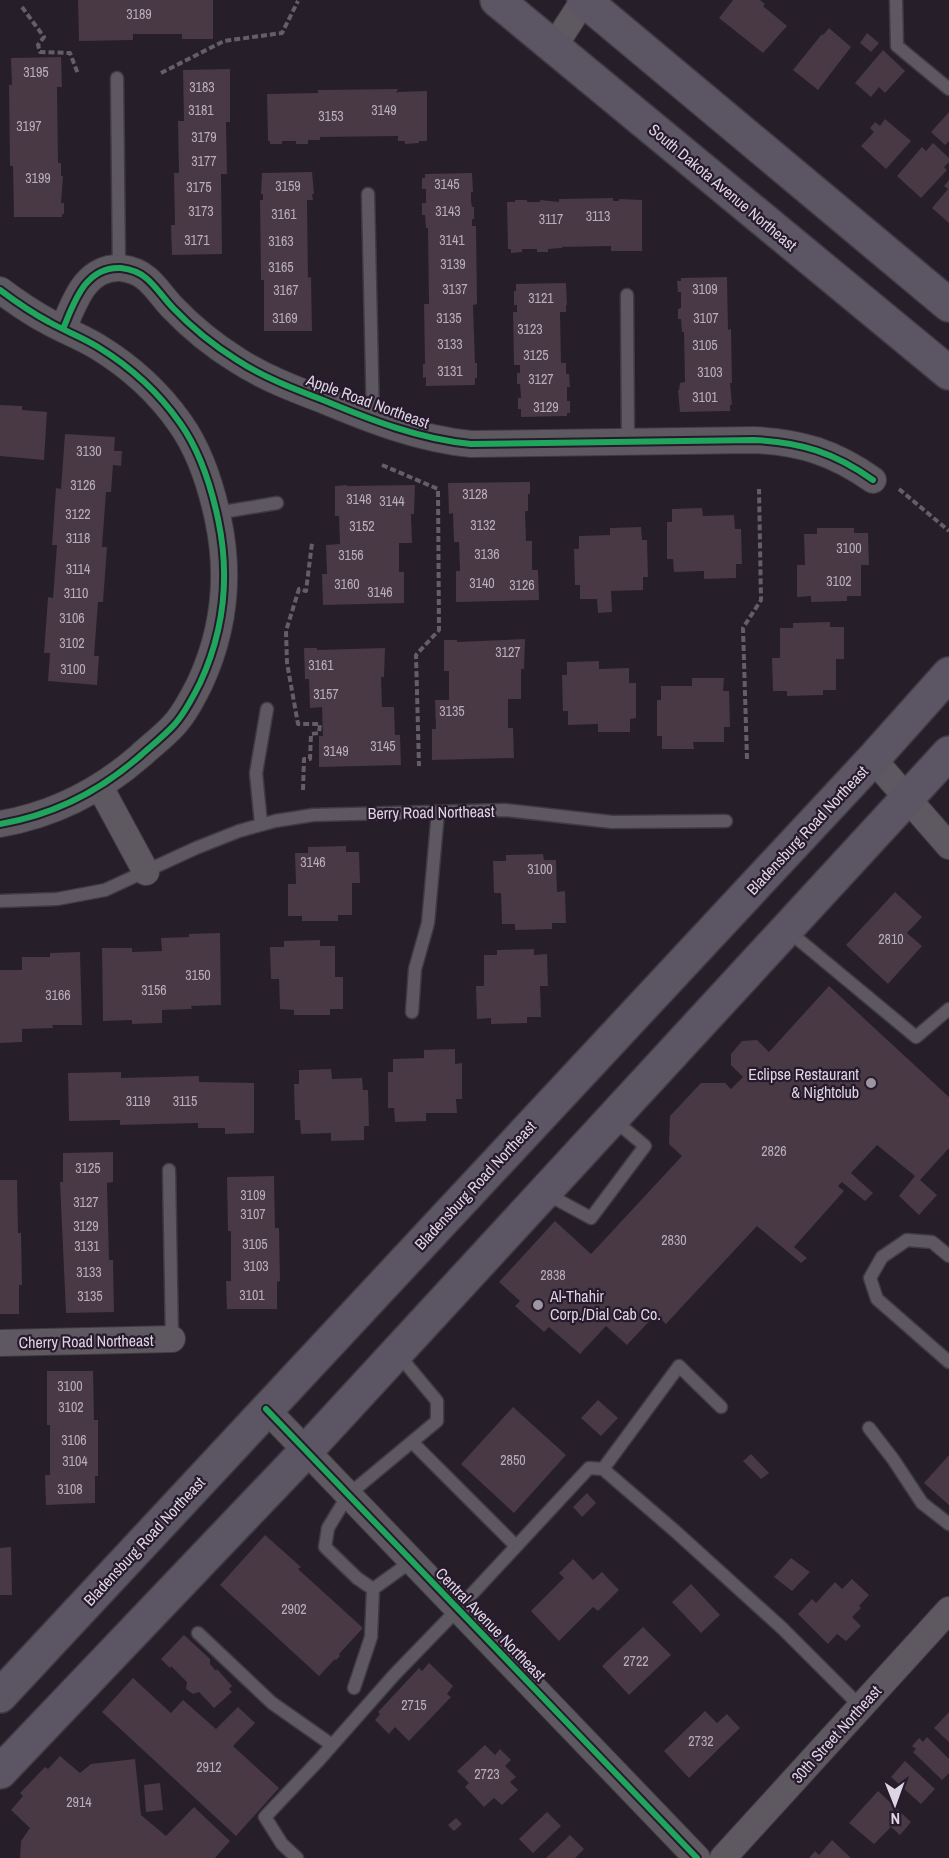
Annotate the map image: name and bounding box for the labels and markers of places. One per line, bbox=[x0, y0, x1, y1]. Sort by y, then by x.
place label: Eclipse Restaurant & Nightclub bbox=[748, 1063, 859, 1103]
marker: Eclipse Restaurant & Nightclub bbox=[864, 1076, 878, 1090]
place label: Al-Thahir Corp./Dial Cab Co. bbox=[549, 1285, 661, 1325]
marker: Al-Thahir Corp./Dial Cab Co. bbox=[531, 1298, 545, 1312]

